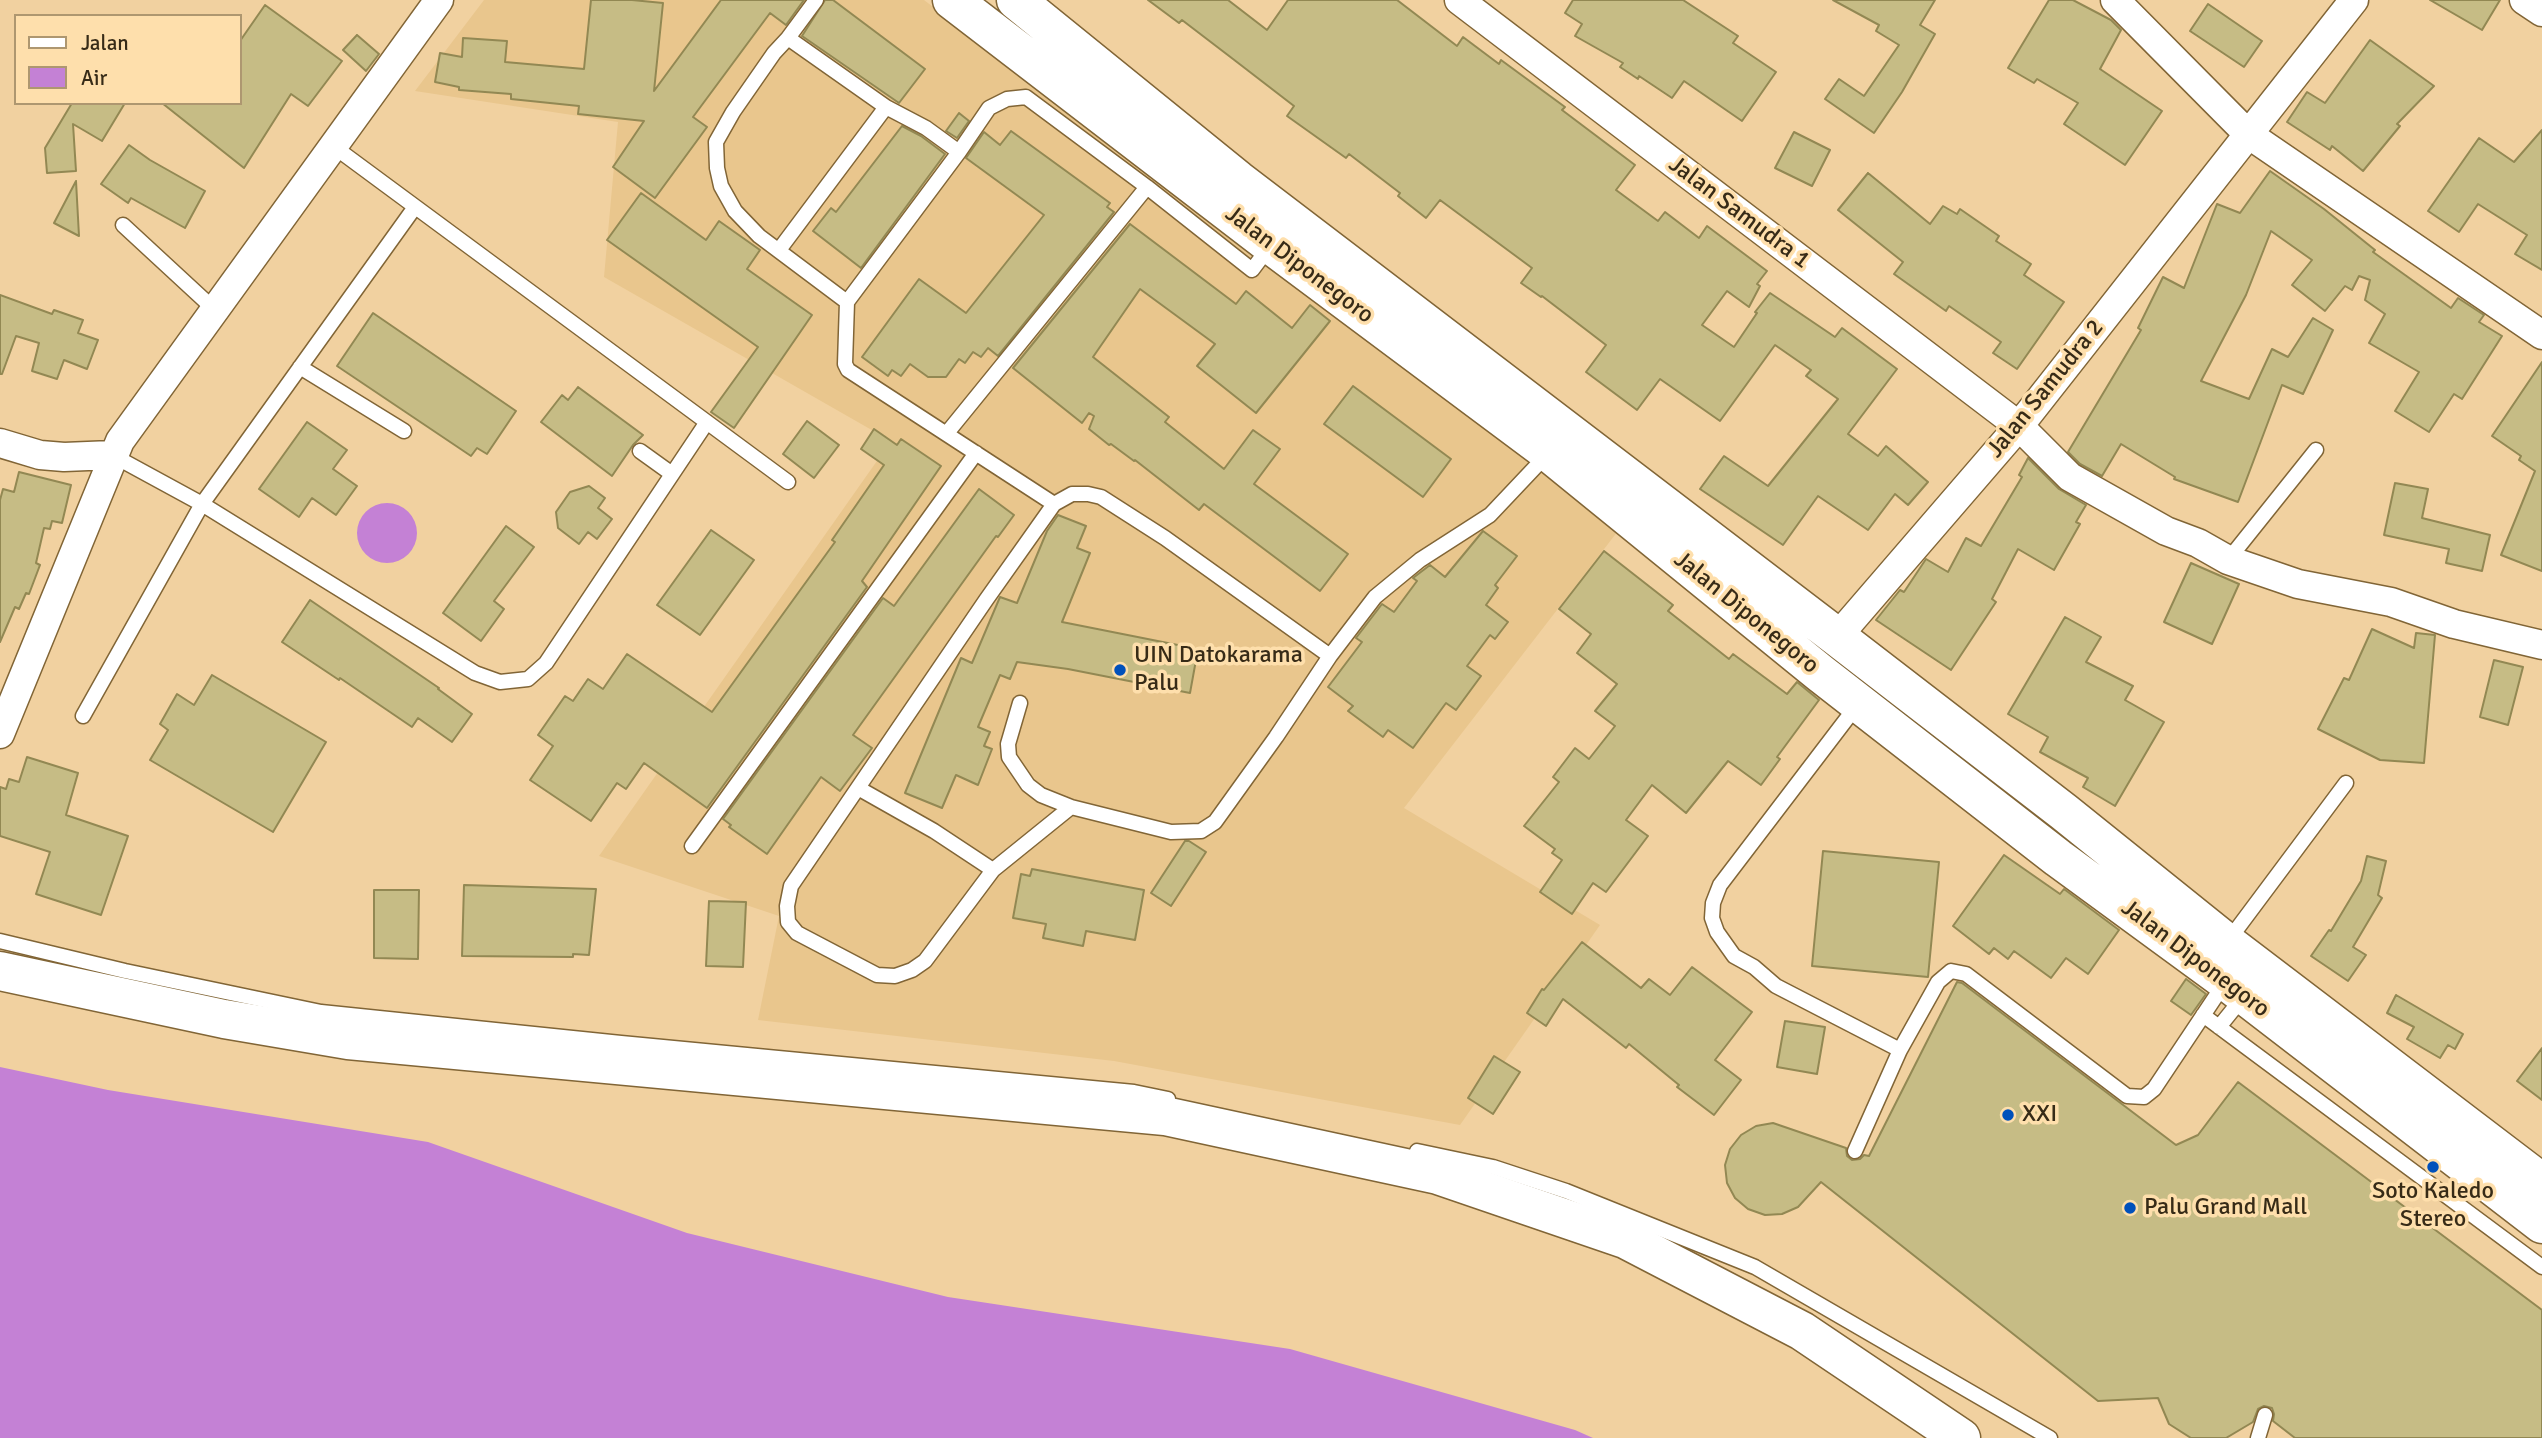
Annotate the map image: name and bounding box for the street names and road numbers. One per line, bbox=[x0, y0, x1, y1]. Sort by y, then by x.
street label: Jalan Samudra 1 bbox=[1663, 151, 1815, 275]
street label: Jalan Diponegoro bbox=[1219, 200, 1379, 330]
street label: Jalan Samudra 2 bbox=[1981, 314, 2111, 464]
street label: Jalan Diponegoro bbox=[1668, 546, 1824, 680]
street label: Jalan Diponegoro bbox=[2115, 894, 2275, 1024]

